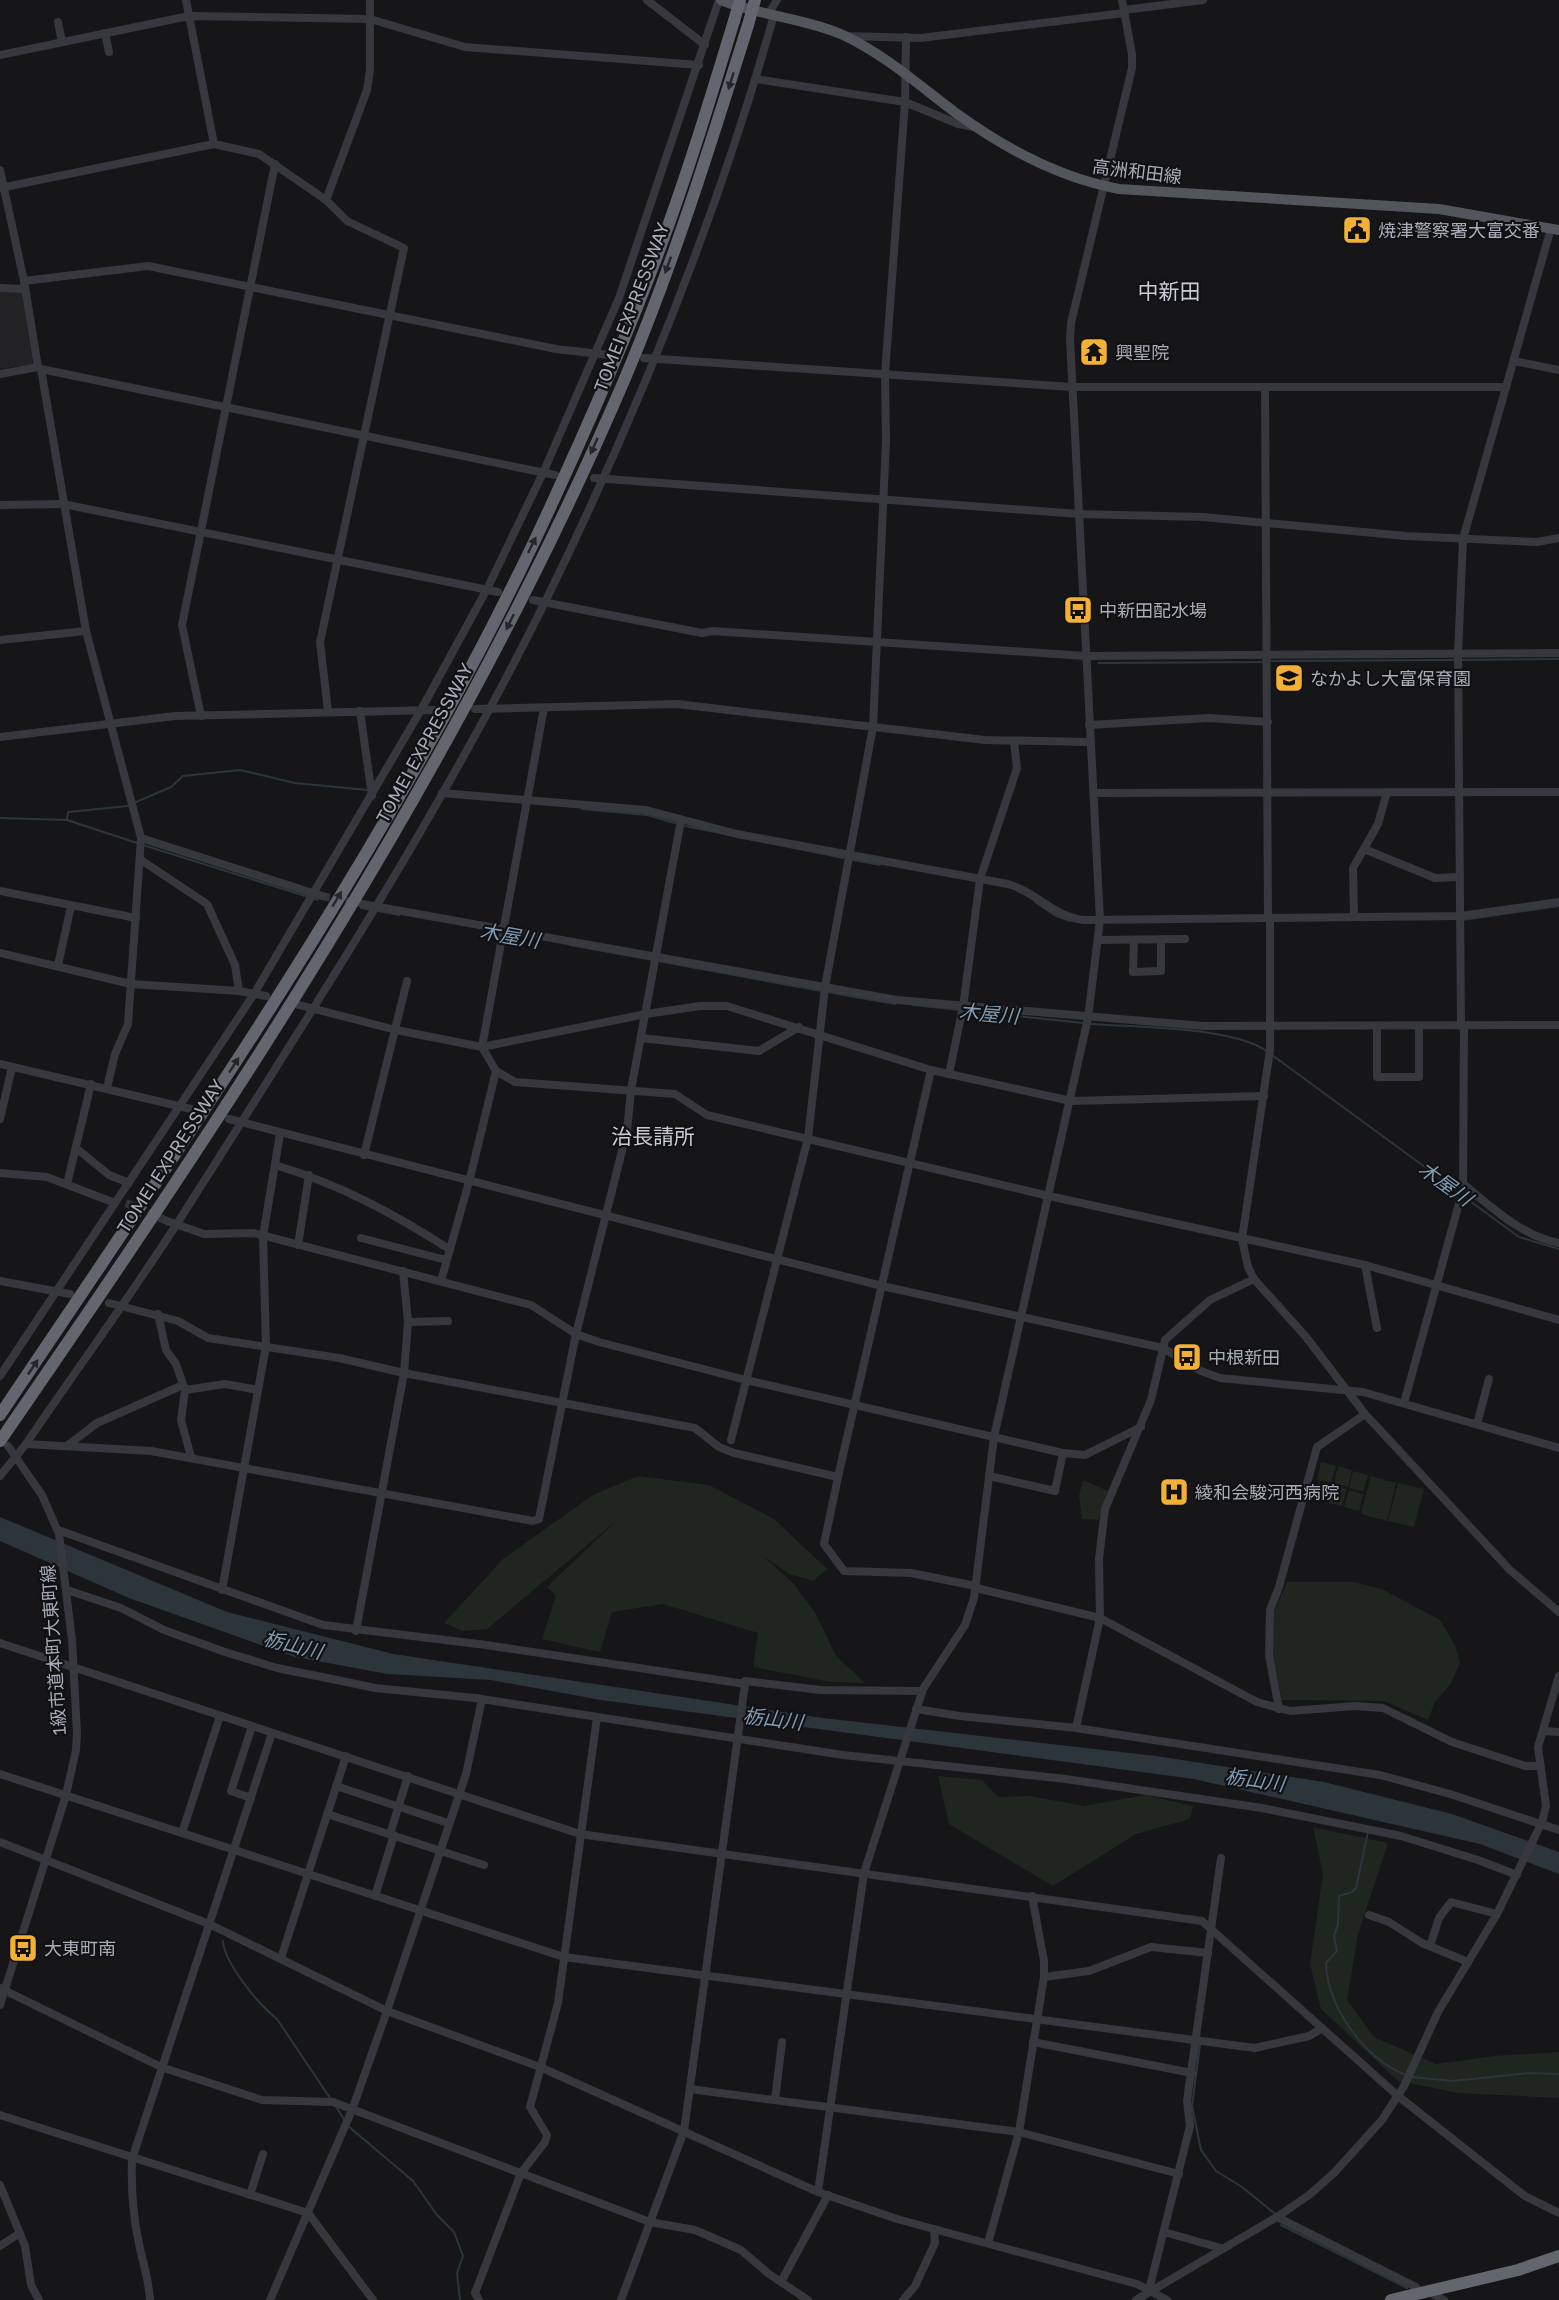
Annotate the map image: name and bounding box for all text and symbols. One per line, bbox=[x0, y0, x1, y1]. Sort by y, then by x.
one-way arrow bbox=[725, 72, 735, 90]
street label: 高洲和田線 bbox=[1091, 155, 1183, 187]
public building icon: 焼津警察署大富交番 bbox=[1341, 214, 1373, 246]
street label: TOMEI EXPRESSWAY bbox=[589, 219, 674, 395]
place label: 焼津警察署大富交番 bbox=[1378, 219, 1540, 241]
one-way arrow bbox=[663, 257, 673, 275]
district label: 中新田 bbox=[1138, 278, 1201, 304]
temple icon: 興聖院 bbox=[1078, 336, 1110, 368]
place label: 興聖院 bbox=[1115, 341, 1169, 363]
one-way arrow bbox=[589, 437, 599, 455]
one-way arrow bbox=[528, 536, 537, 553]
bus stop icon: 中新田配水場 bbox=[1062, 594, 1094, 626]
place label: 中新田配水場 bbox=[1099, 599, 1207, 621]
one-way arrow bbox=[506, 613, 515, 630]
street label: TOMEI EXPRESSWAY bbox=[371, 659, 477, 827]
school or university icon: なかよし大富保育園 bbox=[1273, 662, 1305, 694]
place label: なかよし大富保育園 bbox=[1310, 667, 1471, 689]
one-way arrow bbox=[331, 891, 342, 907]
water label: 木屋川 bbox=[478, 918, 544, 952]
water label: 木屋川 bbox=[958, 998, 1022, 1028]
one-way arrow bbox=[228, 1056, 239, 1073]
street label: TOMEI EXPRESSWAY bbox=[112, 1074, 228, 1237]
district label: 治長請所 bbox=[611, 1123, 695, 1149]
water label: 木屋川 bbox=[1415, 1156, 1479, 1212]
bus stop icon: 中根新田 bbox=[1171, 1341, 1203, 1373]
place label: 中根新田 bbox=[1208, 1346, 1280, 1368]
one-way arrow bbox=[27, 1359, 38, 1375]
hospital icon: 綾和会駿河西病院 bbox=[1158, 1476, 1190, 1508]
place label: 綾和会駿河西病院 bbox=[1195, 1481, 1339, 1503]
street label: 1級市道本町大東町線 bbox=[36, 1564, 70, 1736]
water label: 栃山川 bbox=[261, 1625, 327, 1663]
water label: 栃山川 bbox=[742, 1702, 806, 1734]
water label: 栃山川 bbox=[1224, 1763, 1288, 1795]
bus stop icon: 大東町南 bbox=[7, 1932, 39, 1964]
place label: 大東町南 bbox=[44, 1937, 116, 1959]

